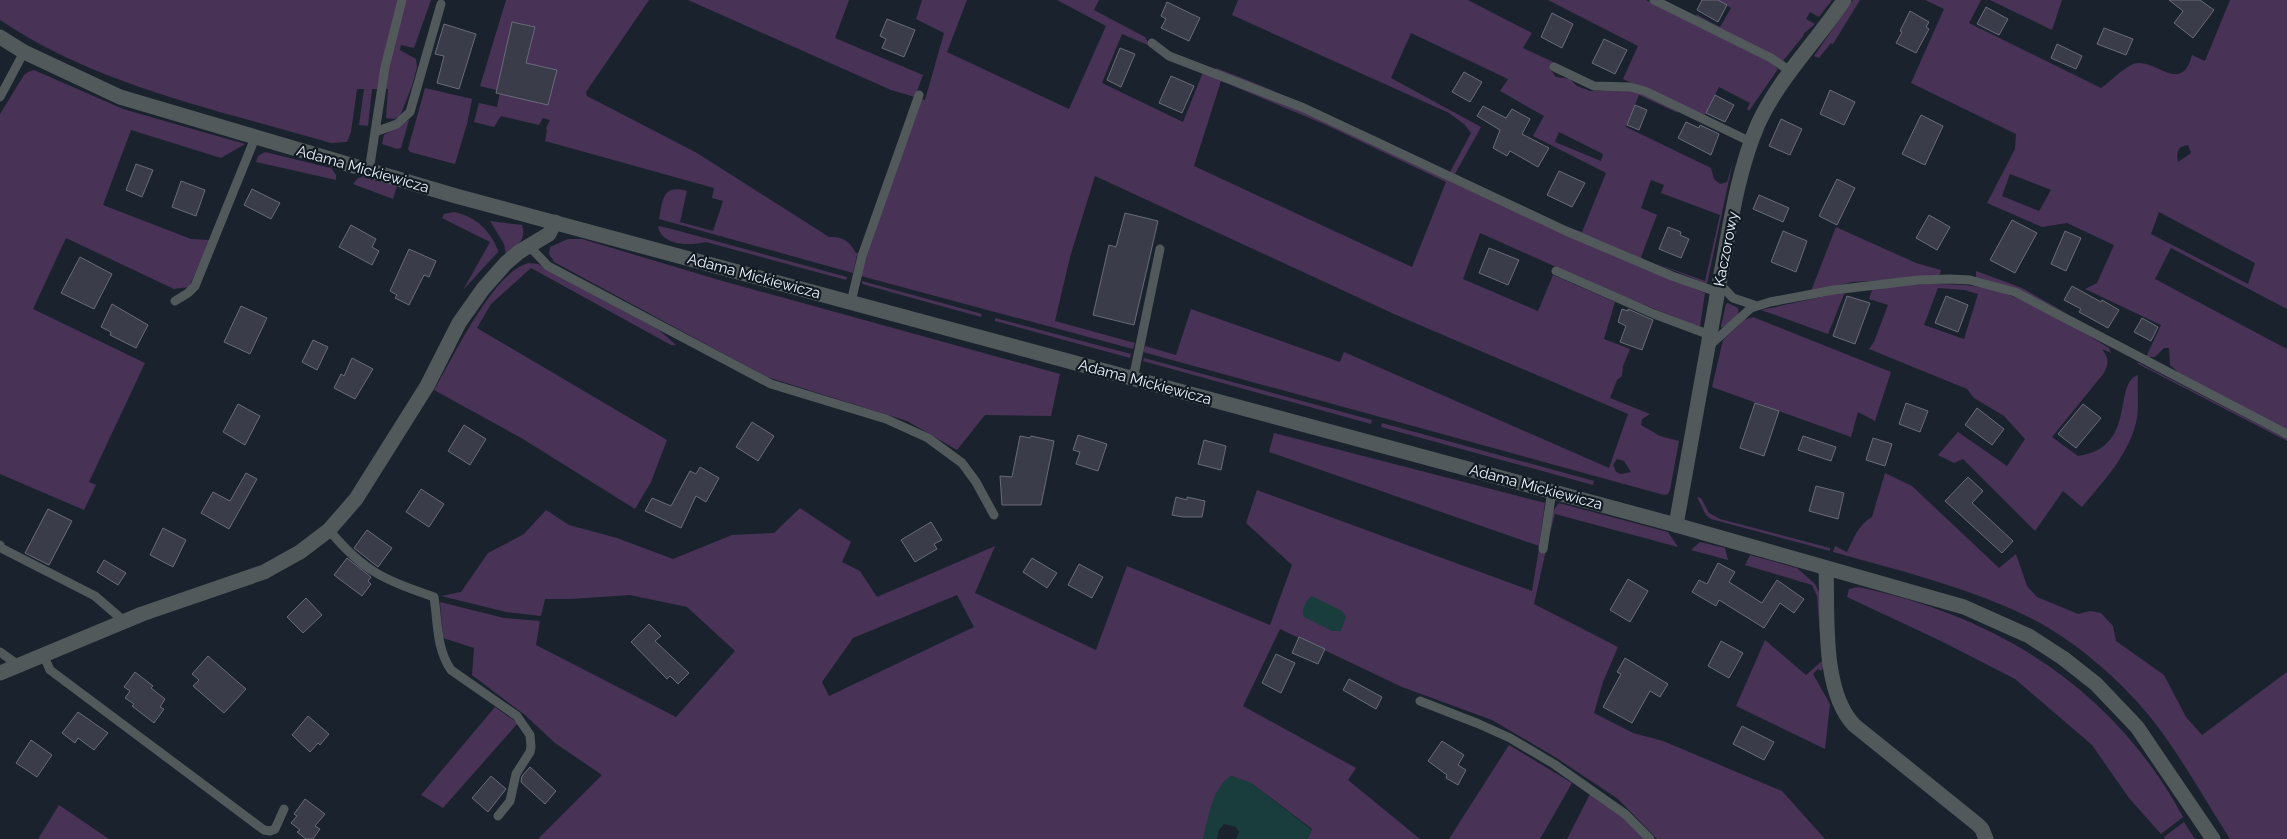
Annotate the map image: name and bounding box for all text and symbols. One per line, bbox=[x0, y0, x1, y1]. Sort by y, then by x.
street label: Adama Mickiewicza bbox=[295, 141, 431, 197]
street label: Kaczorowy bbox=[1710, 210, 1742, 288]
street label: Adama Mickiewicza bbox=[686, 250, 822, 302]
street label: Adama Mickiewicza bbox=[1077, 356, 1213, 408]
street label: Adama Mickiewicza bbox=[1468, 461, 1604, 513]

